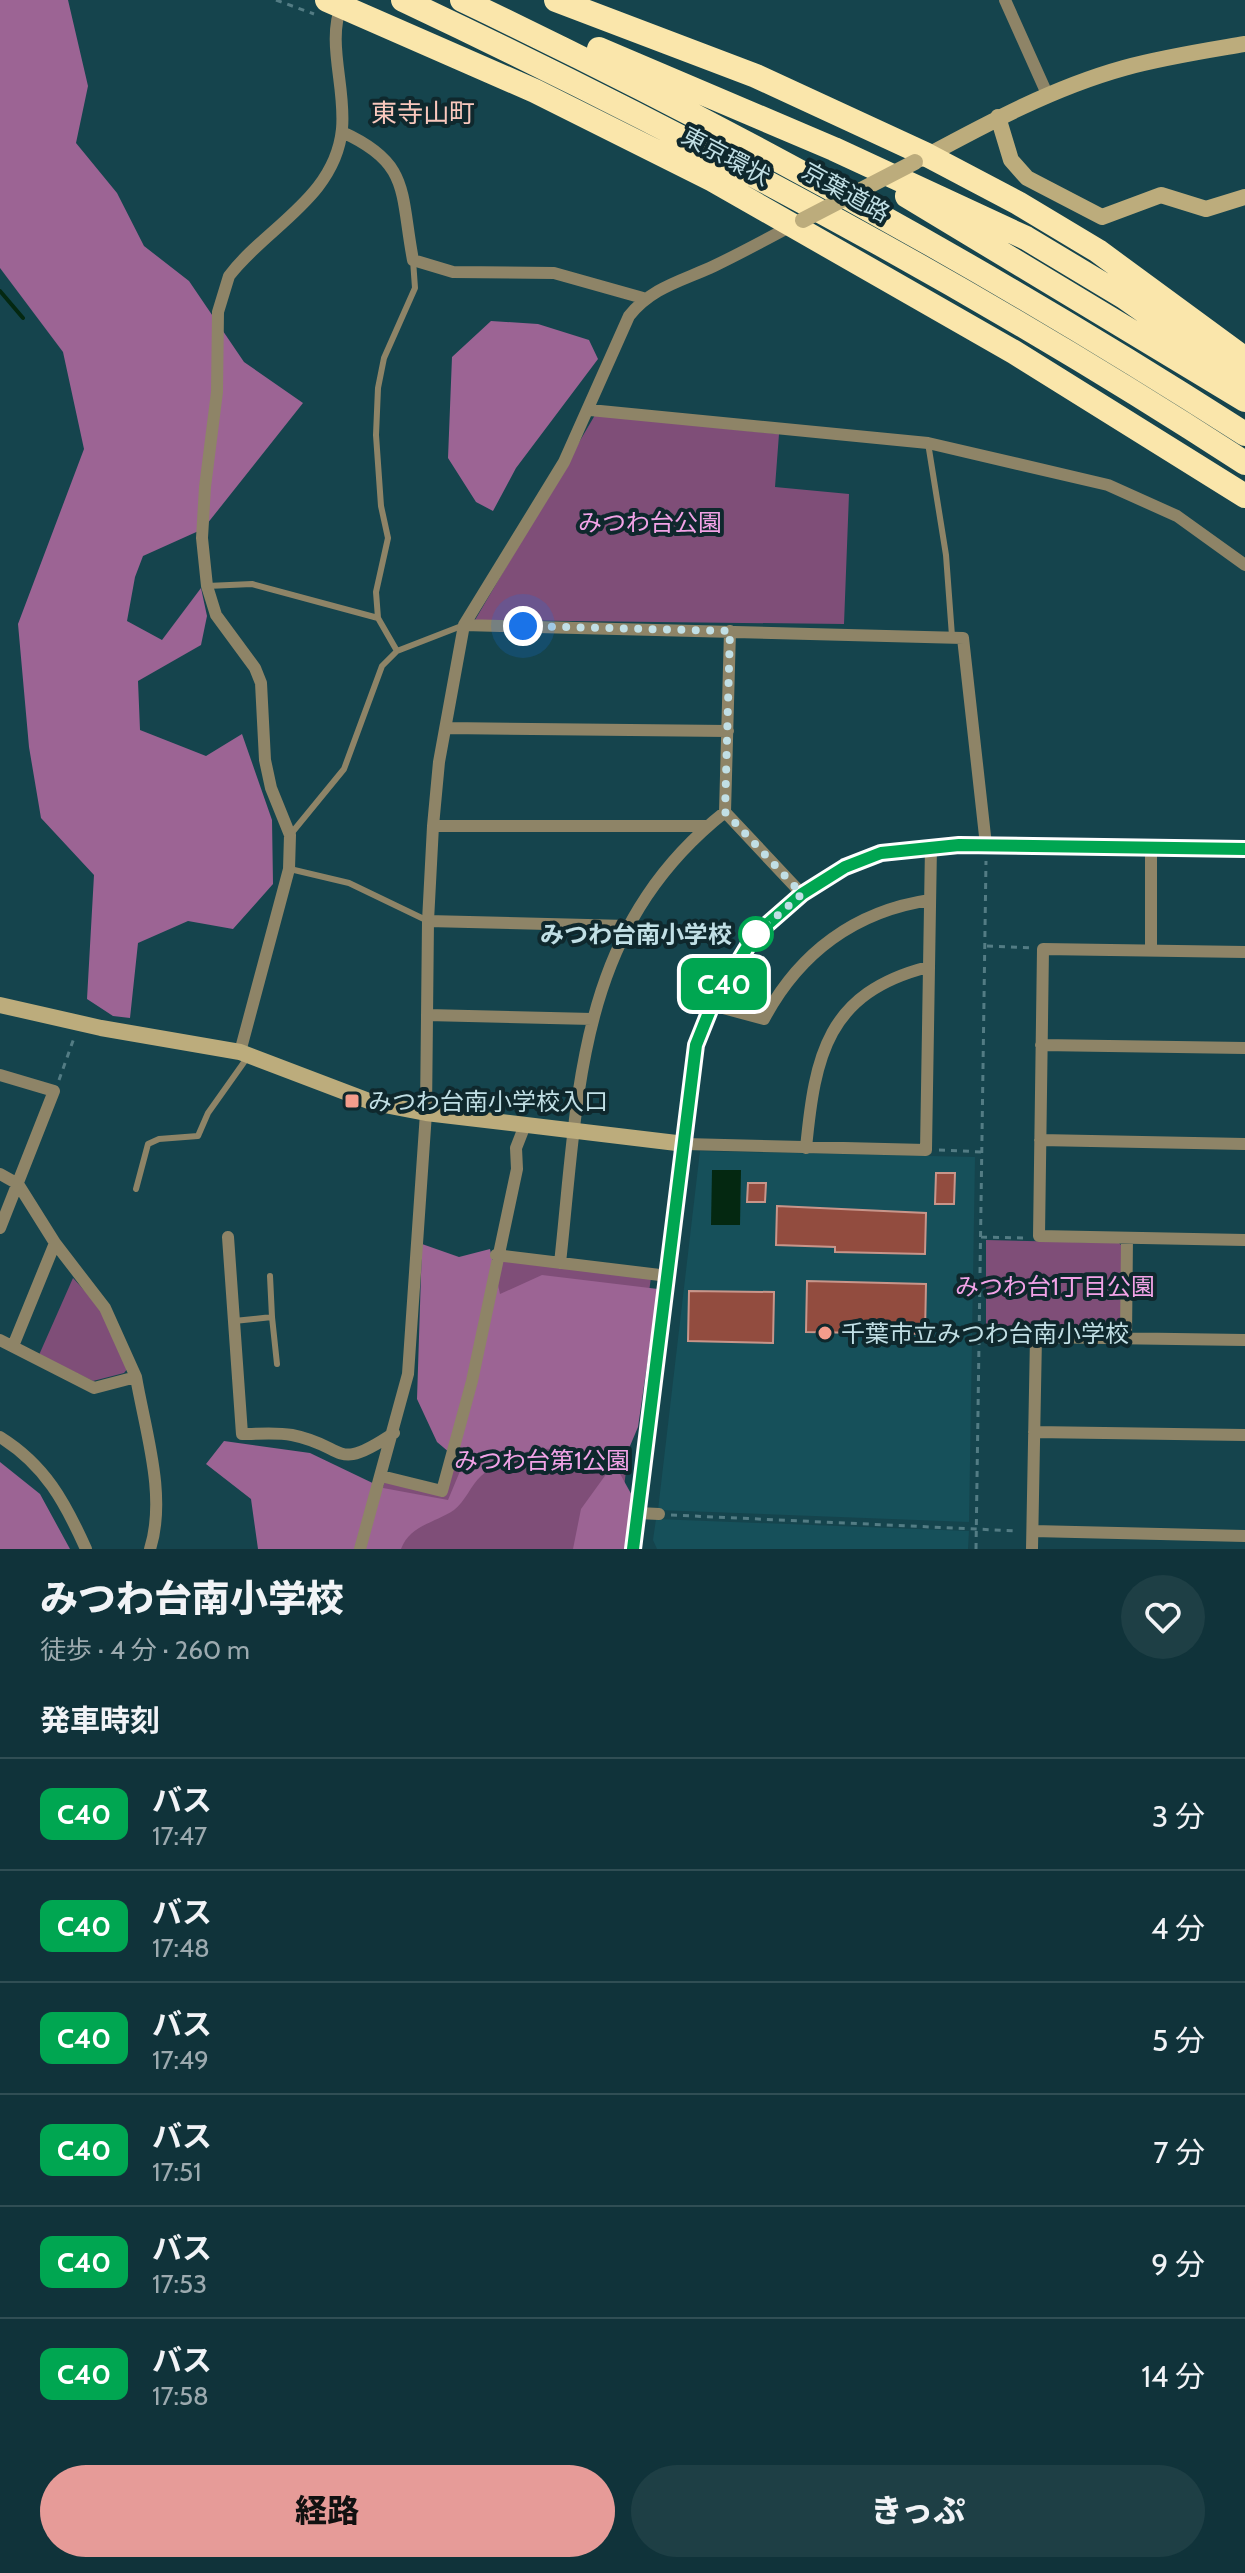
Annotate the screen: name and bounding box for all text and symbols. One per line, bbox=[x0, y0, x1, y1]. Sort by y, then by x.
district label: 東寺山町 bbox=[371, 97, 475, 129]
street label: 東京環状 bbox=[677, 121, 775, 191]
street label: 京葉道路 bbox=[797, 156, 895, 228]
park label: みつわ台公園 bbox=[578, 508, 722, 537]
your location bbox=[503, 606, 543, 646]
marker: みつわ台南小学校 bbox=[739, 917, 773, 951]
place label: みつわ台南小学校 bbox=[540, 920, 732, 949]
line badge: C40 bbox=[678, 958, 770, 1010]
text: C40 bbox=[697, 967, 751, 1001]
place label: みつわ台南小学校入口 bbox=[368, 1087, 608, 1116]
marker: みつわ台南小学校入口 bbox=[343, 1092, 361, 1110]
park label: みつわ台1丁目公園 bbox=[955, 1272, 1155, 1301]
place label: 千葉市立みつわ台南小学校 bbox=[841, 1319, 1129, 1348]
marker: 千葉市立みつわ台南小学校 bbox=[816, 1324, 834, 1342]
park label: みつわ台第1公園 bbox=[454, 1446, 630, 1475]
text: みつわ台南小学校 bbox=[40, 1575, 344, 1622]
button: heart bbox=[1121, 1575, 1205, 1659]
text: 徒歩 · 4 分 · 260 m bbox=[40, 1634, 250, 1666]
text: 発車時刻 bbox=[40, 1702, 160, 1739]
text: バス bbox=[152, 1782, 212, 1819]
text: C40 bbox=[57, 1797, 111, 1831]
text: 3 分 bbox=[1152, 1798, 1205, 1835]
text: 17:47 bbox=[152, 1820, 207, 1852]
text: バス bbox=[152, 1894, 212, 1931]
text: C40 bbox=[57, 1909, 111, 1943]
text: 4 分 bbox=[1151, 1910, 1205, 1947]
text: 17:48 bbox=[152, 1932, 210, 1964]
text: バス bbox=[152, 2006, 212, 2043]
text: C40 bbox=[57, 2021, 111, 2055]
text: 5 分 bbox=[1152, 2022, 1205, 2059]
text: 17:49 bbox=[152, 2044, 209, 2076]
text: バス bbox=[152, 2118, 212, 2155]
text: C40 bbox=[57, 2133, 111, 2167]
text: 7 分 bbox=[1153, 2134, 1205, 2171]
text: 17:51 bbox=[152, 2156, 202, 2188]
text: バス bbox=[152, 2230, 212, 2267]
text: C40 bbox=[57, 2245, 111, 2279]
text: 9 分 bbox=[1151, 2246, 1205, 2283]
text: 17:53 bbox=[152, 2268, 207, 2300]
text: バス bbox=[152, 2342, 212, 2379]
text: C40 bbox=[57, 2357, 111, 2391]
text: 14 分 bbox=[1141, 2358, 1205, 2395]
text: 17:58 bbox=[152, 2380, 209, 2412]
button: 経路 bbox=[40, 2465, 615, 2557]
button: きっぷ bbox=[631, 2465, 1205, 2557]

